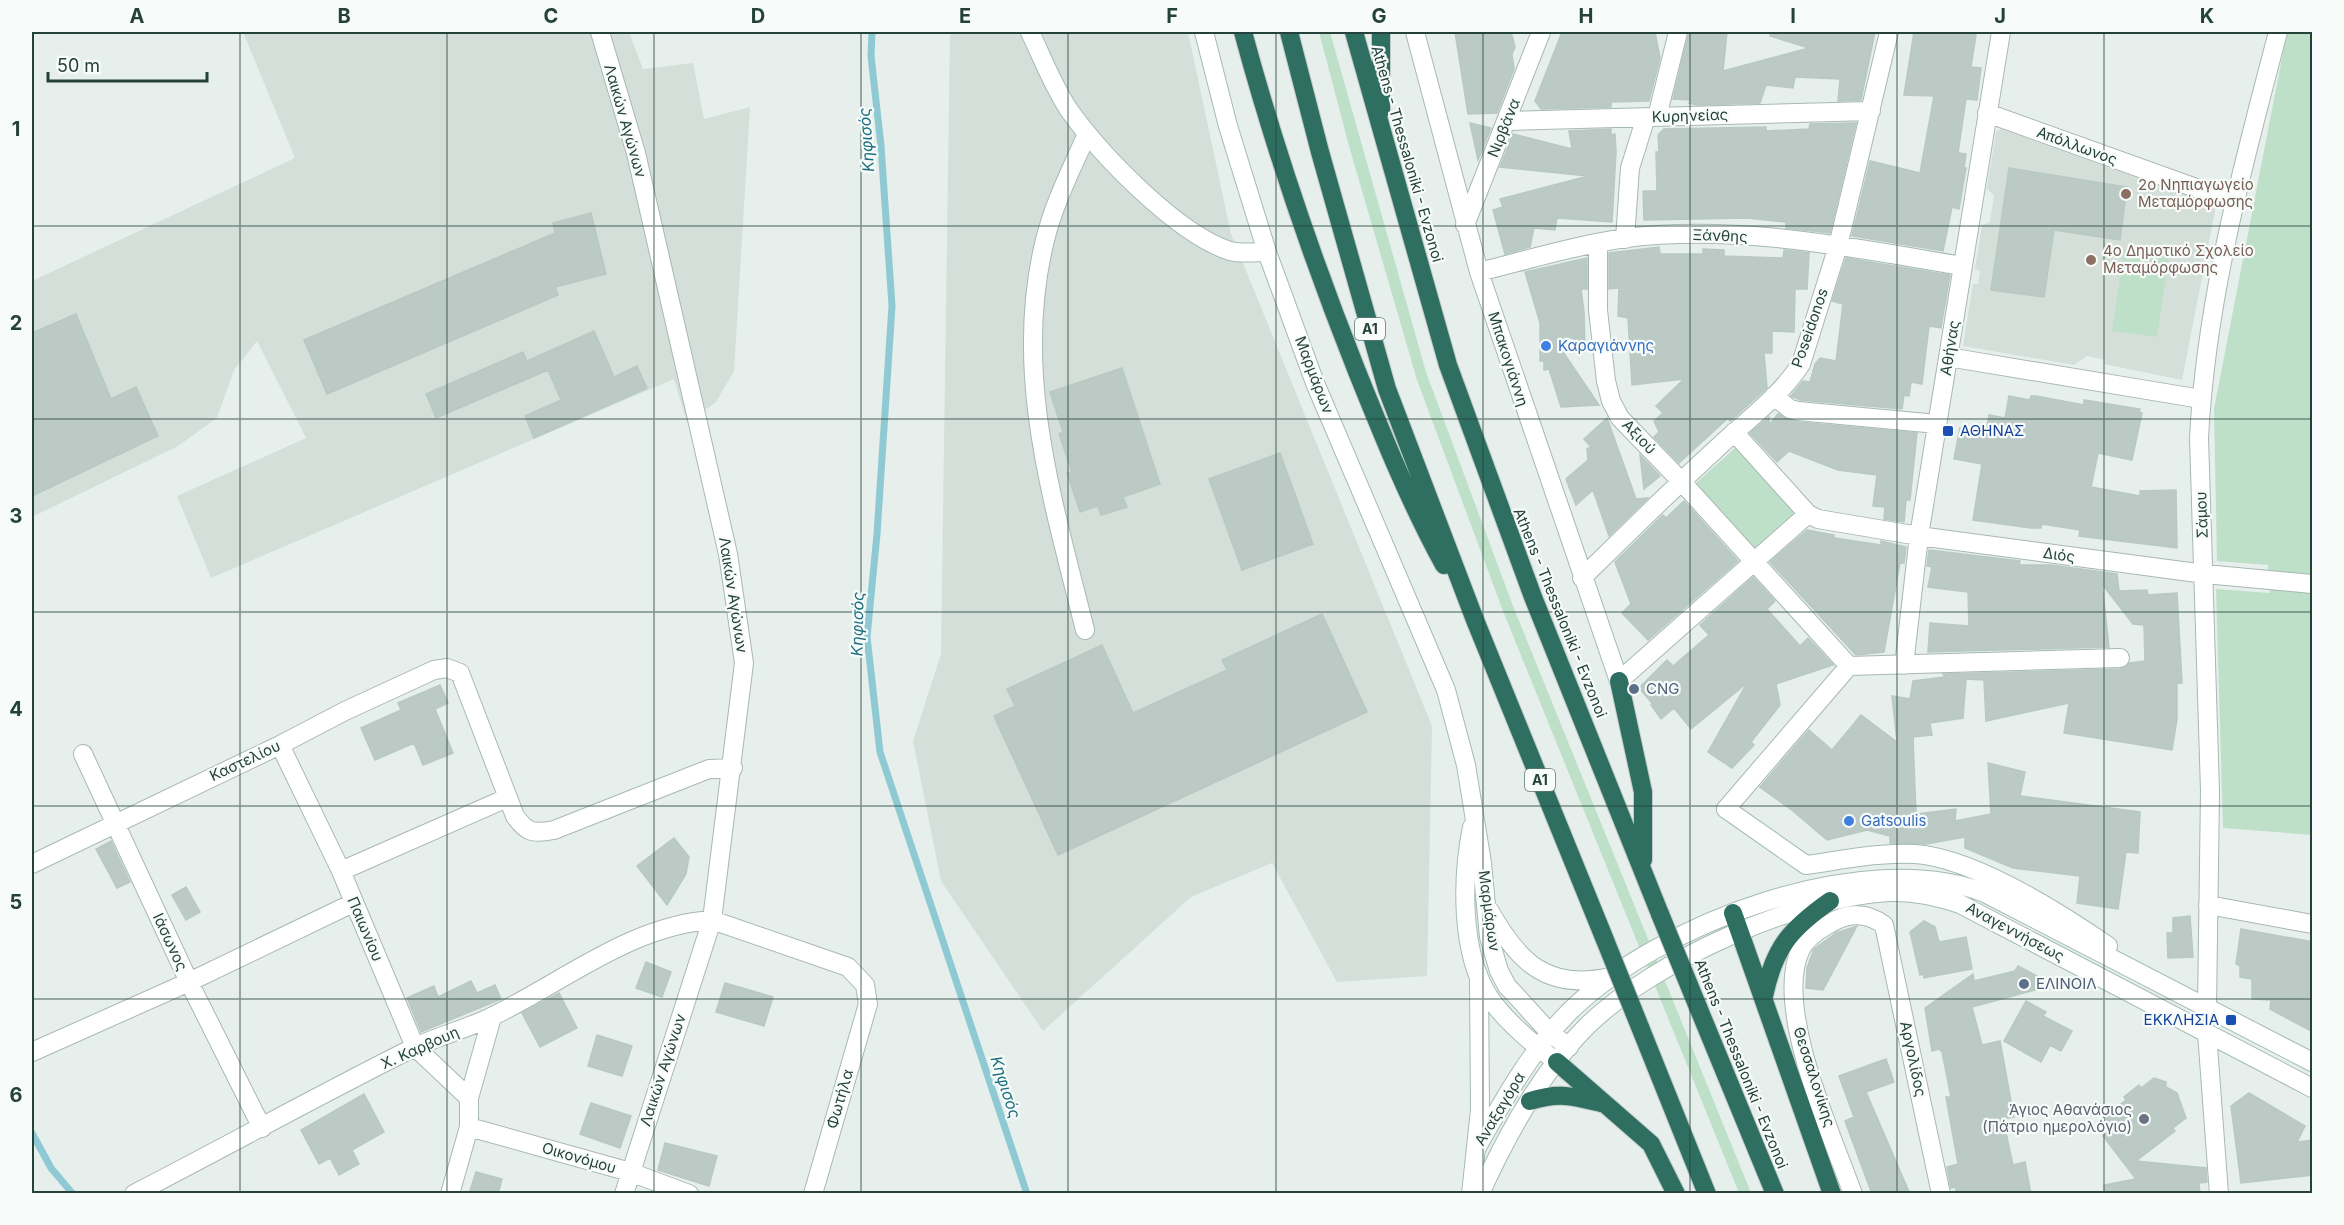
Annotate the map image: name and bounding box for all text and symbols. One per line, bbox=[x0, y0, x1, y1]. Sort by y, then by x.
text: A bbox=[130, 4, 145, 28]
text: B bbox=[337, 4, 351, 28]
text: C bbox=[544, 4, 558, 28]
text: D bbox=[751, 4, 765, 28]
text: E bbox=[959, 4, 971, 28]
text: F bbox=[1166, 4, 1178, 28]
text: G bbox=[1371, 4, 1387, 28]
text: H bbox=[1579, 4, 1593, 28]
text: I bbox=[1790, 4, 1796, 28]
text: J bbox=[1994, 4, 2006, 28]
text: K bbox=[2200, 4, 2214, 28]
street label: Athens - Thessaloniki - Evzonoi bbox=[1367, 43, 1448, 264]
scale bar bbox=[48, 45, 207, 83]
text: 50 m bbox=[57, 55, 100, 76]
street label: Λαικών Αγώνων bbox=[600, 62, 651, 180]
street label: Νιρβάνα bbox=[1483, 95, 1524, 160]
street label: Κυρηνείας bbox=[1651, 105, 1729, 126]
water label: Κηφισός bbox=[854, 107, 878, 173]
text: 1 bbox=[12, 117, 20, 141]
street label: Απόλλωνος bbox=[2034, 122, 2120, 169]
place label: 2ο Νηπιαγωγείο Μεταμόρφωσης bbox=[2138, 175, 2254, 211]
marker: 2ο Νηπιαγωγείο Μεταμόρφωσης bbox=[2119, 187, 2133, 201]
street label: Ξάνθης bbox=[1692, 225, 1748, 246]
place label: 4ο Δημοτικό Σχολείο Μεταμόρφωσης bbox=[2103, 241, 2254, 277]
marker: 4ο Δημοτικό Σχολείο Μεταμόρφωσης bbox=[2084, 253, 2098, 267]
street label: Poseidonos bbox=[1787, 286, 1832, 370]
street label: Μπακογιάννη bbox=[1484, 309, 1533, 409]
text: 2 bbox=[10, 311, 22, 335]
road number: Α1 bbox=[1355, 318, 1385, 340]
street label: Αθήνας bbox=[1936, 319, 1963, 377]
street label: Μαρμάρων bbox=[1291, 333, 1338, 416]
place label: Καραγιάννης bbox=[1558, 336, 1654, 355]
marker: Καραγιάννης bbox=[1539, 339, 1553, 353]
street label: Αξιού bbox=[1618, 415, 1660, 458]
place label: ΑΘΗΝΑΣ bbox=[1960, 421, 2024, 440]
marker: ΑΘΗΝΑΣ bbox=[1941, 424, 1955, 438]
street label: Σάμου bbox=[2191, 491, 2212, 539]
text: 3 bbox=[10, 504, 22, 528]
street label: Athens - Thessaloniki - Evzonoi bbox=[1510, 505, 1611, 720]
street label: Λαικών Αγώνων bbox=[715, 536, 752, 654]
street label: Διός bbox=[2042, 543, 2076, 566]
water label: Κηφισός bbox=[846, 592, 868, 656]
place label: CNG bbox=[1646, 679, 1679, 698]
marker: CNG bbox=[1627, 682, 1641, 696]
text: 4 bbox=[9, 697, 23, 721]
street label: Καστελίου bbox=[206, 736, 283, 785]
road number: Α1 bbox=[1525, 769, 1555, 791]
place label: Gatsoulis bbox=[1861, 811, 1926, 830]
marker: Gatsoulis bbox=[1842, 814, 1856, 828]
street label: Μαρμάρων bbox=[1474, 869, 1505, 953]
text: 5 bbox=[10, 890, 22, 914]
street label: Παιωνίου bbox=[343, 894, 388, 964]
street label: Αναγεννήσεως bbox=[1963, 898, 2068, 965]
street label: Ιάσωνος bbox=[149, 910, 192, 974]
street label: Athens - Thessaloniki - Evzonoi bbox=[1691, 956, 1792, 1171]
place label: ΕΛΙΝΟΙΛ bbox=[2036, 974, 2097, 993]
marker: ΕΛΙΝΟΙΛ bbox=[2017, 977, 2031, 991]
place label: ΕΚΚΛΗΣΙΑ bbox=[2144, 1010, 2219, 1029]
street label: Λαικών Αγώνων bbox=[635, 1011, 690, 1129]
marker: ΕΚΚΛΗΣΙΑ bbox=[2224, 1013, 2238, 1027]
street label: Αργολίδος bbox=[1896, 1019, 1931, 1099]
street label: Χ. Καρβουη bbox=[378, 1022, 462, 1073]
street label: Θεσσαλονίκης bbox=[1789, 1024, 1840, 1129]
water label: Κηφισός bbox=[987, 1053, 1025, 1121]
street label: Φωτήλα bbox=[822, 1067, 857, 1131]
street label: Αναξαγόρα bbox=[1470, 1069, 1529, 1149]
text: 6 bbox=[10, 1083, 23, 1107]
place label: Άγιος Αθανάσιος (Πάτριο ημερολόγιο) bbox=[1982, 1100, 2132, 1136]
marker: Άγιος Αθανάσιος (Πάτριο ημερολόγιο) bbox=[2137, 1112, 2151, 1126]
street label: Οικονόμου bbox=[540, 1138, 618, 1177]

